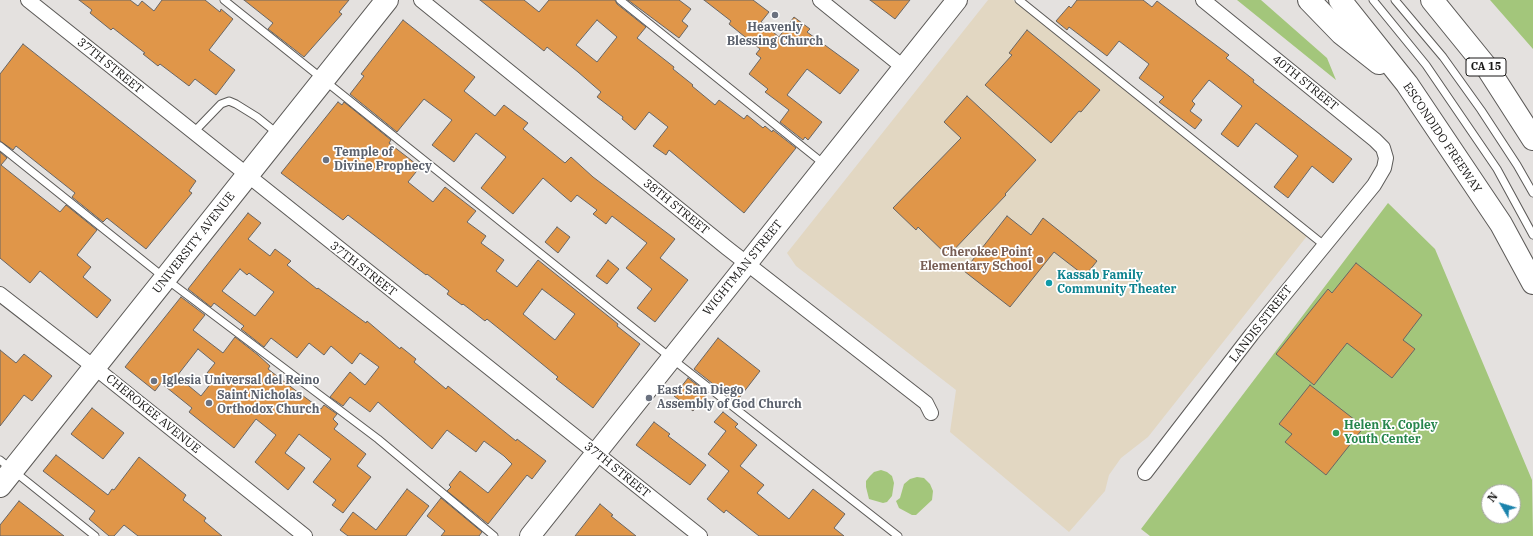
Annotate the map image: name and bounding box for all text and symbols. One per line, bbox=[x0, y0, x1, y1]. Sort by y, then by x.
marker: Heavenly Blessing Church bbox=[770, 10, 780, 20]
place label: Heavenly Blessing Church bbox=[727, 21, 823, 49]
street label: 37TH STREET bbox=[74, 35, 146, 97]
street label: 40TH STREET bbox=[1269, 52, 1341, 114]
road number: CA 15 bbox=[1466, 58, 1506, 76]
street label: ESCONDIDO FREEWAY bbox=[1400, 80, 1484, 196]
place label: Temple of Divine Prophecy bbox=[334, 146, 432, 174]
marker: Temple of Divine Prophecy bbox=[321, 155, 331, 165]
street label: 38TH STREET bbox=[640, 176, 712, 238]
street label: UNIVERSITY AVENUE bbox=[150, 189, 238, 297]
street label: WIGHTMAN STREET bbox=[700, 217, 786, 319]
street label: 37TH STREET bbox=[327, 239, 399, 299]
place label: Cherokee Point Elementary School bbox=[920, 246, 1032, 274]
marker: Cherokee Point Elementary School bbox=[1035, 255, 1045, 265]
place label: Kassab Family Community Theater bbox=[1057, 269, 1176, 297]
marker: Kassab Family Community Theater bbox=[1044, 278, 1054, 288]
street label: LANDIS STREET bbox=[1227, 283, 1295, 365]
street label: CHEROKEE AVENUE bbox=[103, 372, 203, 456]
place label: Iglesia Universal del Reino bbox=[162, 374, 319, 388]
marker: Iglesia Universal del Reino bbox=[149, 376, 159, 386]
place label: East San Diego Assembly of God Church bbox=[657, 384, 802, 412]
place label: Saint Nicholas Orthodox Church bbox=[217, 389, 320, 417]
marker: East San Diego Assembly of God Church bbox=[644, 393, 654, 403]
marker: Saint Nicholas Orthodox Church bbox=[204, 398, 214, 408]
place label: Helen K. Copley Youth Center bbox=[1344, 419, 1438, 447]
marker: Helen K. Copley Youth Center bbox=[1331, 428, 1341, 438]
street label: 37TH STREET bbox=[581, 439, 653, 501]
north arrow bbox=[1481, 484, 1521, 524]
text: N bbox=[1484, 489, 1501, 505]

